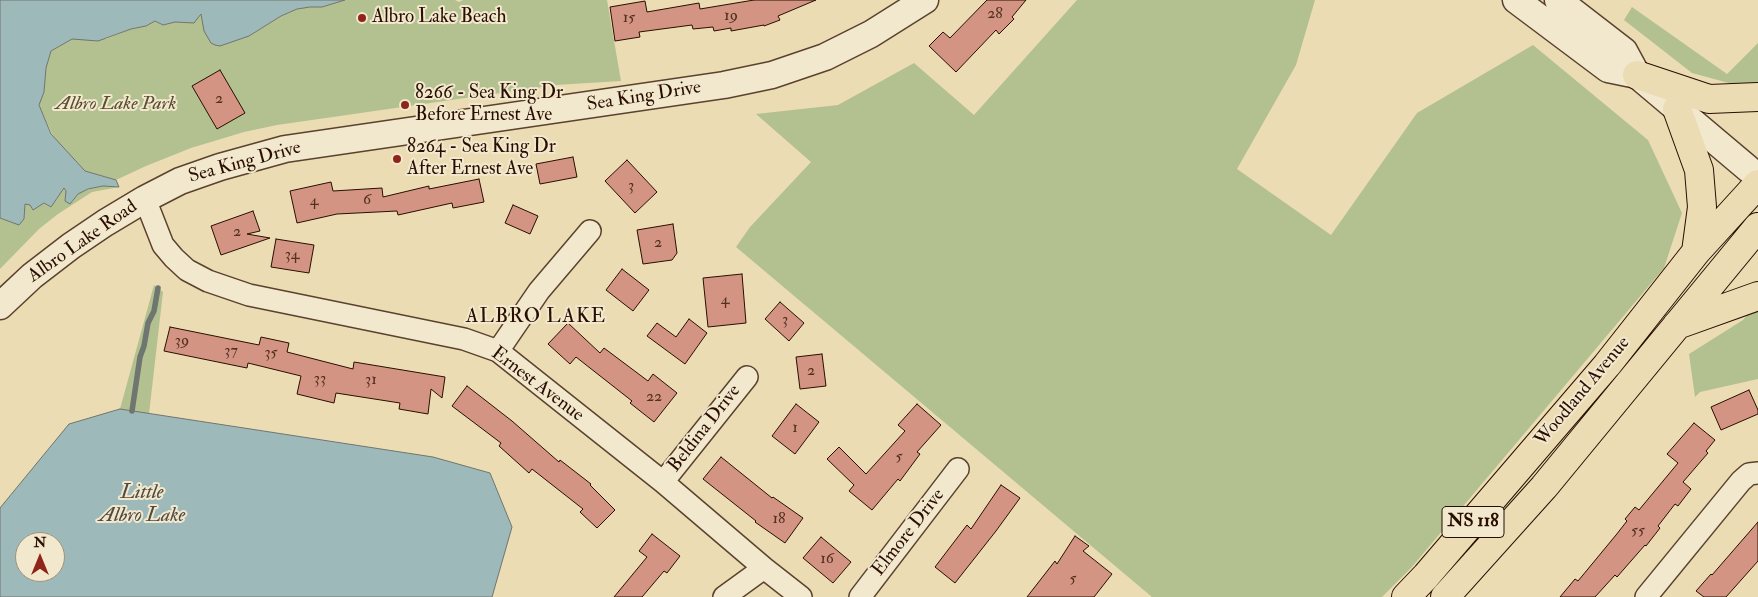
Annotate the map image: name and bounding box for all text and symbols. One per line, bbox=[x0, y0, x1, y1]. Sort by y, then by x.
house number: 28 bbox=[987, 5, 1003, 25]
place label: Albro Lake Beach bbox=[372, 7, 506, 29]
house number: 19 bbox=[724, 7, 738, 27]
house number: 15 bbox=[623, 9, 635, 29]
marker: Albro Lake Beach bbox=[356, 12, 368, 24]
street label: Sea King Drive bbox=[585, 77, 703, 117]
place label: 8266 - Sea King Dr Before Ernest Ave bbox=[415, 83, 563, 127]
house number: 2 bbox=[215, 90, 223, 110]
park label: Albro Lake Park bbox=[56, 94, 176, 116]
marker: 8266 - Sea King Dr Before Ernest Ave bbox=[399, 99, 411, 111]
street label: Sea King Drive bbox=[186, 137, 304, 189]
place label: 8264 - Sea King Dr After Ernest Ave bbox=[407, 137, 556, 181]
marker: 8264 - Sea King Dr After Ernest Ave bbox=[391, 153, 403, 165]
house number: 3 bbox=[628, 177, 634, 197]
house number: 6 bbox=[363, 191, 371, 211]
house number: 4 bbox=[310, 192, 318, 212]
street label: Albro Lake Road bbox=[24, 196, 142, 288]
house number: 2 bbox=[233, 223, 241, 243]
house number: 2 bbox=[654, 234, 662, 254]
house number: 34 bbox=[285, 246, 299, 266]
house number: 4 bbox=[721, 291, 729, 311]
district label: ALBRO LAKE bbox=[464, 306, 608, 330]
house number: 3 bbox=[782, 311, 788, 331]
house number: 39 bbox=[175, 332, 189, 352]
street label: Woodland Avenue bbox=[1531, 333, 1635, 451]
house number: 37 bbox=[224, 342, 238, 362]
street label: Ernest Avenue bbox=[486, 343, 588, 427]
house number: 35 bbox=[264, 344, 278, 364]
house number: 2 bbox=[807, 362, 815, 382]
house number: 33 bbox=[314, 370, 326, 390]
house number: 31 bbox=[365, 371, 377, 391]
street label: Beldina Drive bbox=[664, 381, 746, 477]
house number: 22 bbox=[646, 388, 662, 408]
house number: 1 bbox=[792, 419, 798, 439]
house number: 5 bbox=[895, 448, 903, 468]
water label: Little Albro Lake bbox=[99, 482, 185, 529]
street label: Elmore Drive bbox=[868, 485, 950, 581]
road number: NS 118 bbox=[1442, 507, 1504, 538]
house number: 18 bbox=[772, 510, 786, 530]
house number: 55 bbox=[1631, 522, 1645, 542]
north arrow bbox=[15, 532, 65, 582]
text: N bbox=[34, 534, 46, 551]
house number: 16 bbox=[820, 550, 834, 570]
house number: 5 bbox=[1069, 570, 1077, 590]

